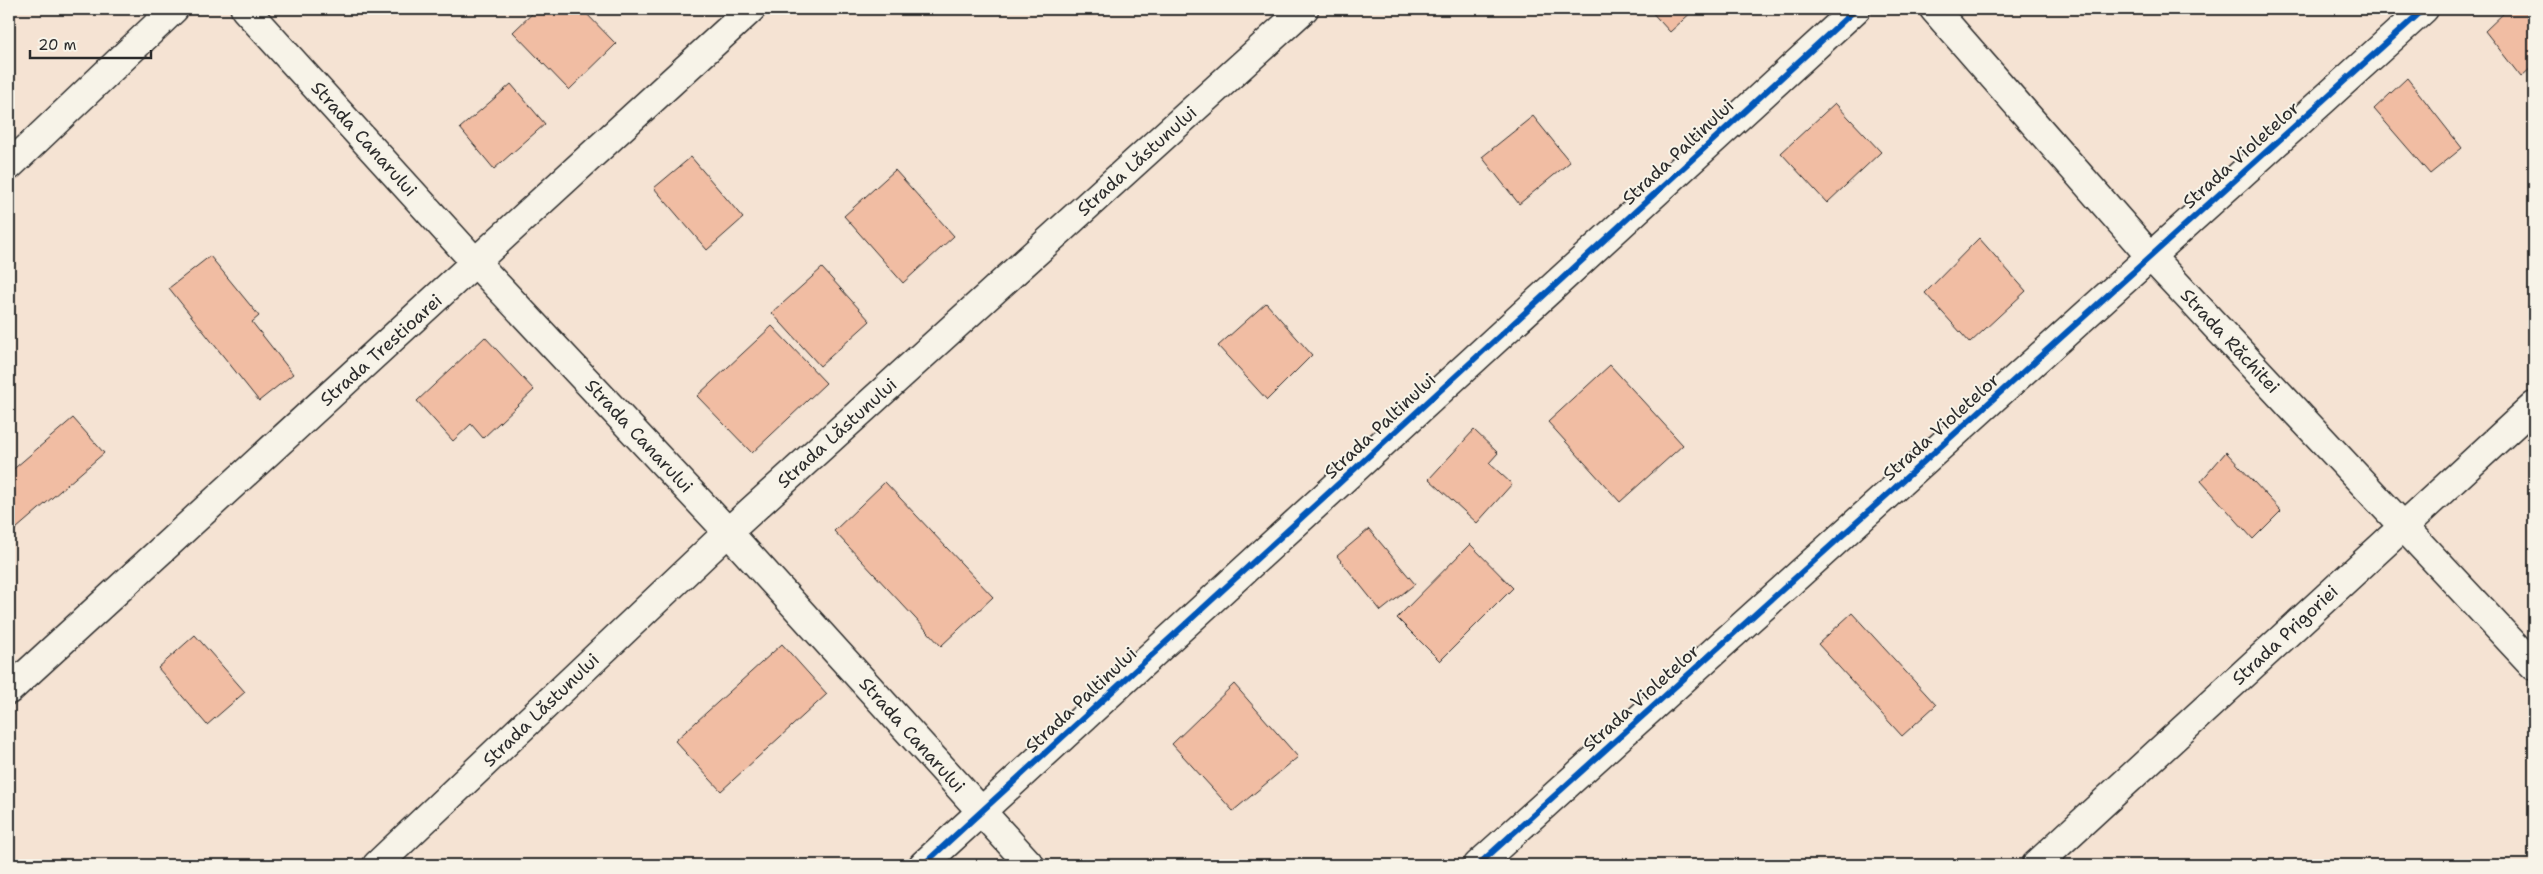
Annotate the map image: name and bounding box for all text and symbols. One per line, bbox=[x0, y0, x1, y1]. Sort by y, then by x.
scale bar bbox=[30, 28, 151, 60]
text: 20 m bbox=[38, 35, 77, 55]
street label: Strada Canarului bbox=[306, 76, 422, 202]
street label: Strada Paltinului bbox=[1617, 94, 1739, 210]
street label: Strada Violetelor bbox=[2177, 96, 2305, 214]
street label: Strada Lăstunului bbox=[1072, 101, 1202, 221]
street label: Strada Răchitei bbox=[2175, 283, 2285, 399]
street label: Strada Trestioarei bbox=[315, 289, 447, 411]
street label: Strada Paltinului bbox=[1319, 368, 1441, 484]
street label: Strada Violetelor bbox=[1877, 368, 2005, 486]
street label: Strada Lăstunului bbox=[772, 373, 902, 493]
street label: Strada Canarului bbox=[580, 374, 698, 498]
street label: Strada Prigoriei bbox=[2227, 580, 2343, 690]
street label: Strada Violetelor bbox=[1577, 639, 1705, 757]
street label: Strada Paltinului bbox=[1020, 642, 1142, 758]
street label: Strada Lăstunului bbox=[477, 648, 605, 772]
street label: Strada Canarului bbox=[854, 672, 970, 798]

